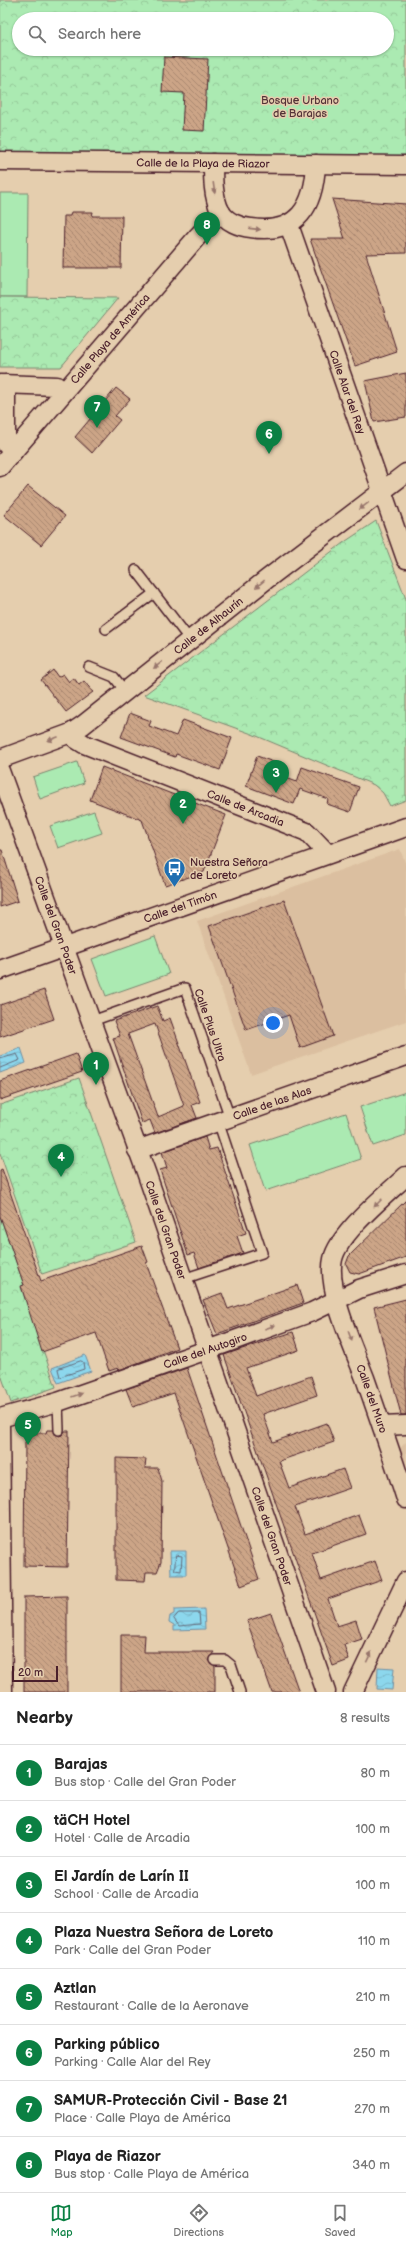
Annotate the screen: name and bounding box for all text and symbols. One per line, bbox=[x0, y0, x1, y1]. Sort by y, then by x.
search box bbox=[12, 12, 394, 56]
icon: search bbox=[26, 23, 48, 45]
text: Search here bbox=[58, 25, 141, 44]
park label: Bosque Urbano de Barajas bbox=[261, 94, 339, 120]
street label: Calle de la Playa de Riazor bbox=[136, 156, 271, 170]
one-way arrow bbox=[211, 182, 217, 194]
pin: 8 bbox=[194, 212, 220, 245]
one-way arrow bbox=[249, 226, 261, 232]
street label: Calle Playa de América bbox=[68, 291, 152, 386]
street label: Calle Alar del Rey bbox=[327, 348, 368, 436]
pin: 7 bbox=[84, 395, 110, 428]
pin: 6 bbox=[256, 421, 282, 454]
one-way arrow bbox=[359, 502, 369, 510]
one-way arrow bbox=[255, 580, 266, 588]
street label: Calle de Alhaurín bbox=[171, 594, 246, 657]
one-way arrow bbox=[153, 661, 164, 669]
one-way arrow bbox=[46, 737, 58, 743]
pin: 3 bbox=[263, 760, 289, 793]
street label: Calle de Arcadia bbox=[205, 787, 286, 829]
pin: 2 bbox=[170, 791, 196, 824]
bus stop icon: Nuestra Señora de Loreto bbox=[161, 855, 187, 888]
place label: Nuestra Señora de Loreto bbox=[190, 856, 268, 882]
street label: Calle del Gran Poder bbox=[32, 874, 80, 977]
street label: Calle del Timón bbox=[142, 888, 218, 925]
street label: Calle Plus Ultra bbox=[191, 987, 229, 1063]
your location bbox=[263, 1013, 283, 1033]
pin: 1 bbox=[83, 1052, 109, 1085]
street label: Calle de las Alas bbox=[231, 1083, 313, 1123]
pin: 4 bbox=[48, 1144, 74, 1177]
street label: Calle del Gran Poder bbox=[143, 1179, 189, 1282]
one-way arrow bbox=[373, 1198, 383, 1208]
one-way arrow bbox=[265, 1324, 277, 1330]
street label: Calle del Autogiro bbox=[162, 1330, 249, 1371]
one-way arrow bbox=[347, 1330, 353, 1342]
street label: Calle del Muro bbox=[354, 1362, 390, 1435]
one-way arrow bbox=[72, 1392, 84, 1398]
pin: 5 bbox=[15, 1412, 41, 1445]
street label: Calle del Gran Poder bbox=[249, 1485, 295, 1588]
one-way arrow bbox=[366, 1651, 372, 1662]
scale bar bbox=[12, 1664, 58, 1683]
text: 20 m bbox=[18, 1666, 43, 1679]
text: Nearby bbox=[16, 1708, 73, 1728]
text: 8 results bbox=[340, 1710, 390, 1726]
text: Barajas bbox=[54, 1755, 107, 1774]
text: 1 bbox=[26, 1765, 32, 1781]
text: 80 m bbox=[361, 1765, 390, 1781]
text: Bus stop · Calle del Gran Poder bbox=[54, 1774, 236, 1790]
text: täCH Hotel bbox=[54, 1811, 130, 1830]
text: 2 bbox=[25, 1821, 33, 1837]
text: 100 m bbox=[355, 1821, 390, 1837]
text: Hotel · Calle de Arcadia bbox=[54, 1830, 190, 1846]
text: El Jardín de Larín II bbox=[54, 1867, 189, 1886]
text: 3 bbox=[25, 1877, 33, 1893]
text: 100 m bbox=[355, 1877, 390, 1893]
text: School · Calle de Arcadia bbox=[54, 1886, 199, 1902]
text: Plaza Nuestra Señora de Loreto bbox=[54, 1923, 273, 1942]
text: 4 bbox=[25, 1933, 33, 1949]
text: 110 m bbox=[358, 1933, 390, 1949]
text: Park · Calle del Gran Poder bbox=[54, 1942, 211, 1958]
text: Aztlan bbox=[54, 1979, 96, 1998]
text: 5 bbox=[25, 1989, 33, 2005]
text: 210 m bbox=[356, 1989, 390, 2005]
text: Restaurant · Calle de la Aeronave bbox=[54, 1998, 249, 2014]
text: Parking público bbox=[54, 2035, 160, 2054]
text: 6 bbox=[25, 2045, 33, 2061]
text: 250 m bbox=[353, 2045, 390, 2061]
text: Parking · Calle Alar del Rey bbox=[54, 2054, 211, 2070]
text: SAMUR-Protección Civil - Base 21 bbox=[54, 2091, 288, 2110]
text: 7 bbox=[25, 2101, 33, 2117]
text: 270 m bbox=[354, 2101, 390, 2117]
text: Place · Calle Playa de América bbox=[54, 2110, 231, 2126]
text: Playa de Riazor bbox=[54, 2147, 161, 2166]
text: 8 bbox=[25, 2157, 33, 2173]
text: 340 m bbox=[352, 2157, 390, 2173]
text: Bus stop · Calle Playa de América bbox=[54, 2166, 249, 2182]
tab: Map bbox=[50, 2202, 73, 2239]
tab: Directions bbox=[173, 2202, 224, 2239]
tab: Saved bbox=[325, 2202, 356, 2239]

